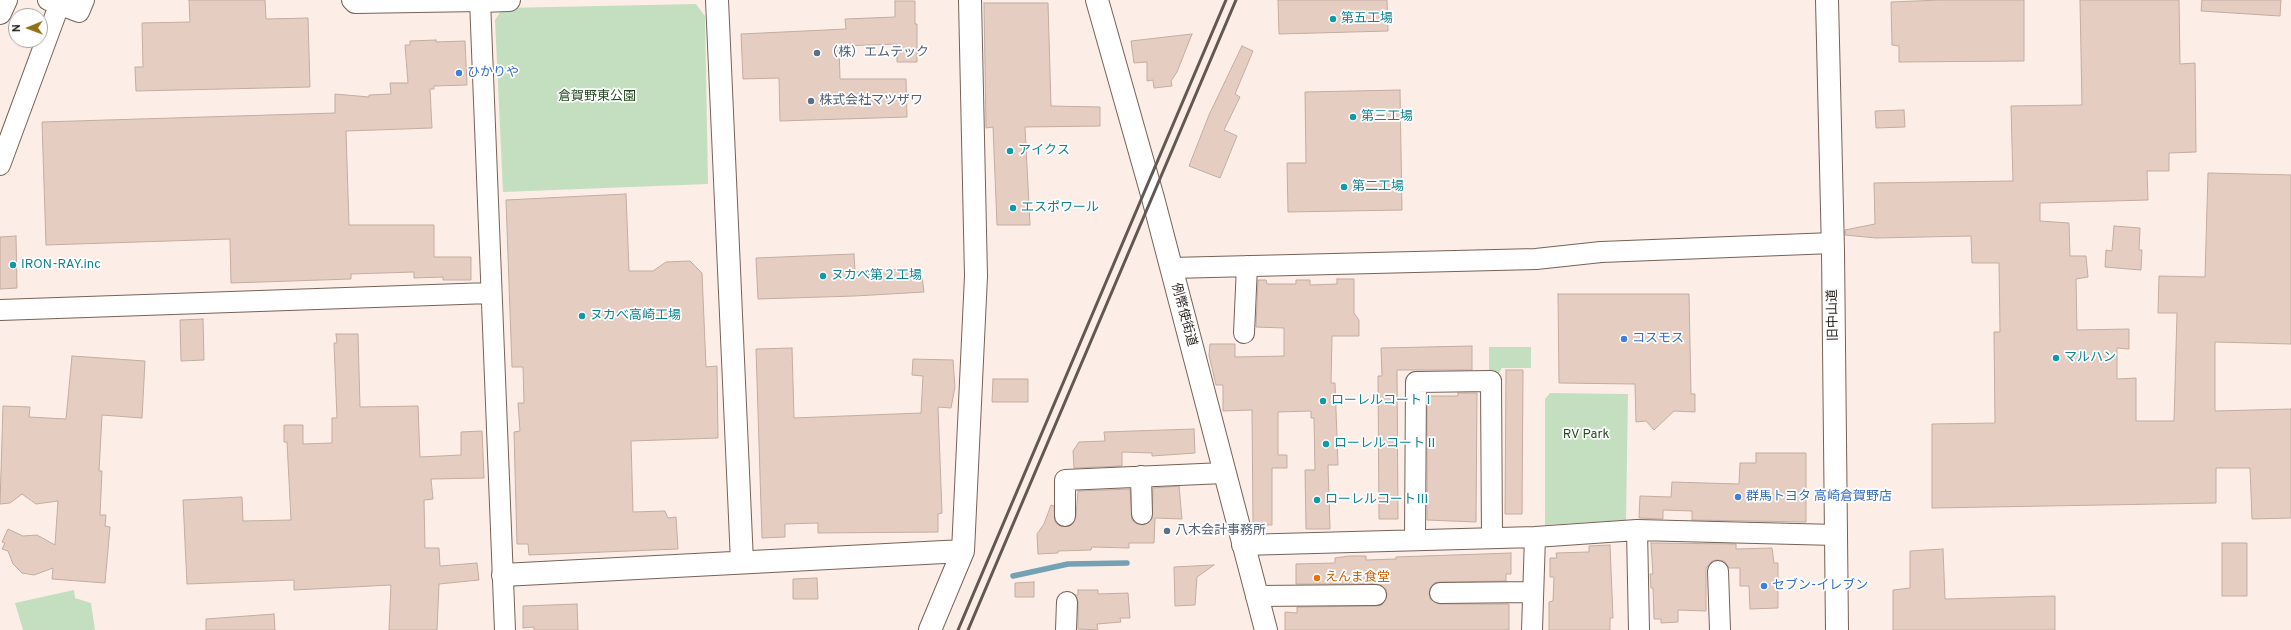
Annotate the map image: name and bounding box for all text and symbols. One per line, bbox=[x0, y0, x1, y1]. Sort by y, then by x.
north arrow bbox=[8, 8, 48, 48]
place label: 第五工場 bbox=[1341, 11, 1393, 27]
marker: 第五工場 bbox=[1328, 14, 1338, 24]
text: N bbox=[10, 24, 24, 32]
place label: （株）エムテック bbox=[825, 45, 929, 61]
marker: （株）エムテック bbox=[812, 48, 822, 58]
place label: ひかりや bbox=[467, 65, 519, 81]
marker: ひかりや bbox=[454, 68, 464, 78]
park label: 倉賀野東公園 bbox=[558, 89, 636, 105]
place label: 株式会社マツザワ bbox=[819, 93, 923, 109]
marker: 株式会社マツザワ bbox=[806, 96, 816, 106]
place label: 第三工場 bbox=[1361, 109, 1413, 125]
marker: 第三工場 bbox=[1348, 112, 1358, 122]
place label: アイクス bbox=[1018, 143, 1070, 159]
marker: アイクス bbox=[1005, 146, 1015, 156]
place label: 第二工場 bbox=[1352, 179, 1404, 195]
marker: 第二工場 bbox=[1339, 182, 1349, 192]
place label: エスポワール bbox=[1021, 200, 1099, 216]
marker: エスポワール bbox=[1008, 203, 1018, 213]
place label: IRON-RAY.inc bbox=[21, 257, 101, 273]
marker: IRON-RAY.inc bbox=[8, 260, 18, 270]
place label: ヌカべ第２工場 bbox=[831, 268, 922, 284]
marker: ヌカべ第２工場 bbox=[818, 271, 828, 281]
street label: 例幣使街道 bbox=[1167, 282, 1199, 348]
street label: 旧中山道 bbox=[1826, 289, 1842, 341]
place label: ヌカべ高崎工場 bbox=[590, 308, 681, 324]
marker: ヌカべ高崎工場 bbox=[577, 311, 587, 321]
place label: コスモス bbox=[1632, 331, 1684, 347]
marker: コスモス bbox=[1619, 334, 1629, 344]
place label: マルハン bbox=[2064, 350, 2116, 366]
marker: マルハン bbox=[2051, 353, 2061, 363]
place label: ローレルコートⅠ bbox=[1331, 393, 1435, 409]
marker: ローレルコートⅠ bbox=[1318, 396, 1328, 406]
park label: RV Park bbox=[1563, 427, 1609, 443]
place label: ローレルコートⅡ bbox=[1334, 436, 1438, 452]
marker: ローレルコートⅡ bbox=[1321, 439, 1331, 449]
place label: 群馬トヨタ 高崎倉賀野店 bbox=[1746, 489, 1892, 505]
place label: ローレルコートⅢ bbox=[1325, 492, 1429, 508]
marker: 群馬トヨタ 高崎倉賀野店 bbox=[1733, 492, 1743, 502]
marker: ローレルコートⅢ bbox=[1312, 495, 1322, 505]
place label: 八木会計事務所 bbox=[1175, 523, 1266, 539]
marker: 八木会計事務所 bbox=[1162, 526, 1172, 536]
place label: えんま食堂 bbox=[1325, 570, 1390, 586]
marker: えんま食堂 bbox=[1312, 573, 1322, 583]
place label: セブン-イレブン bbox=[1772, 578, 1868, 594]
marker: セブン-イレブン bbox=[1759, 581, 1769, 591]

